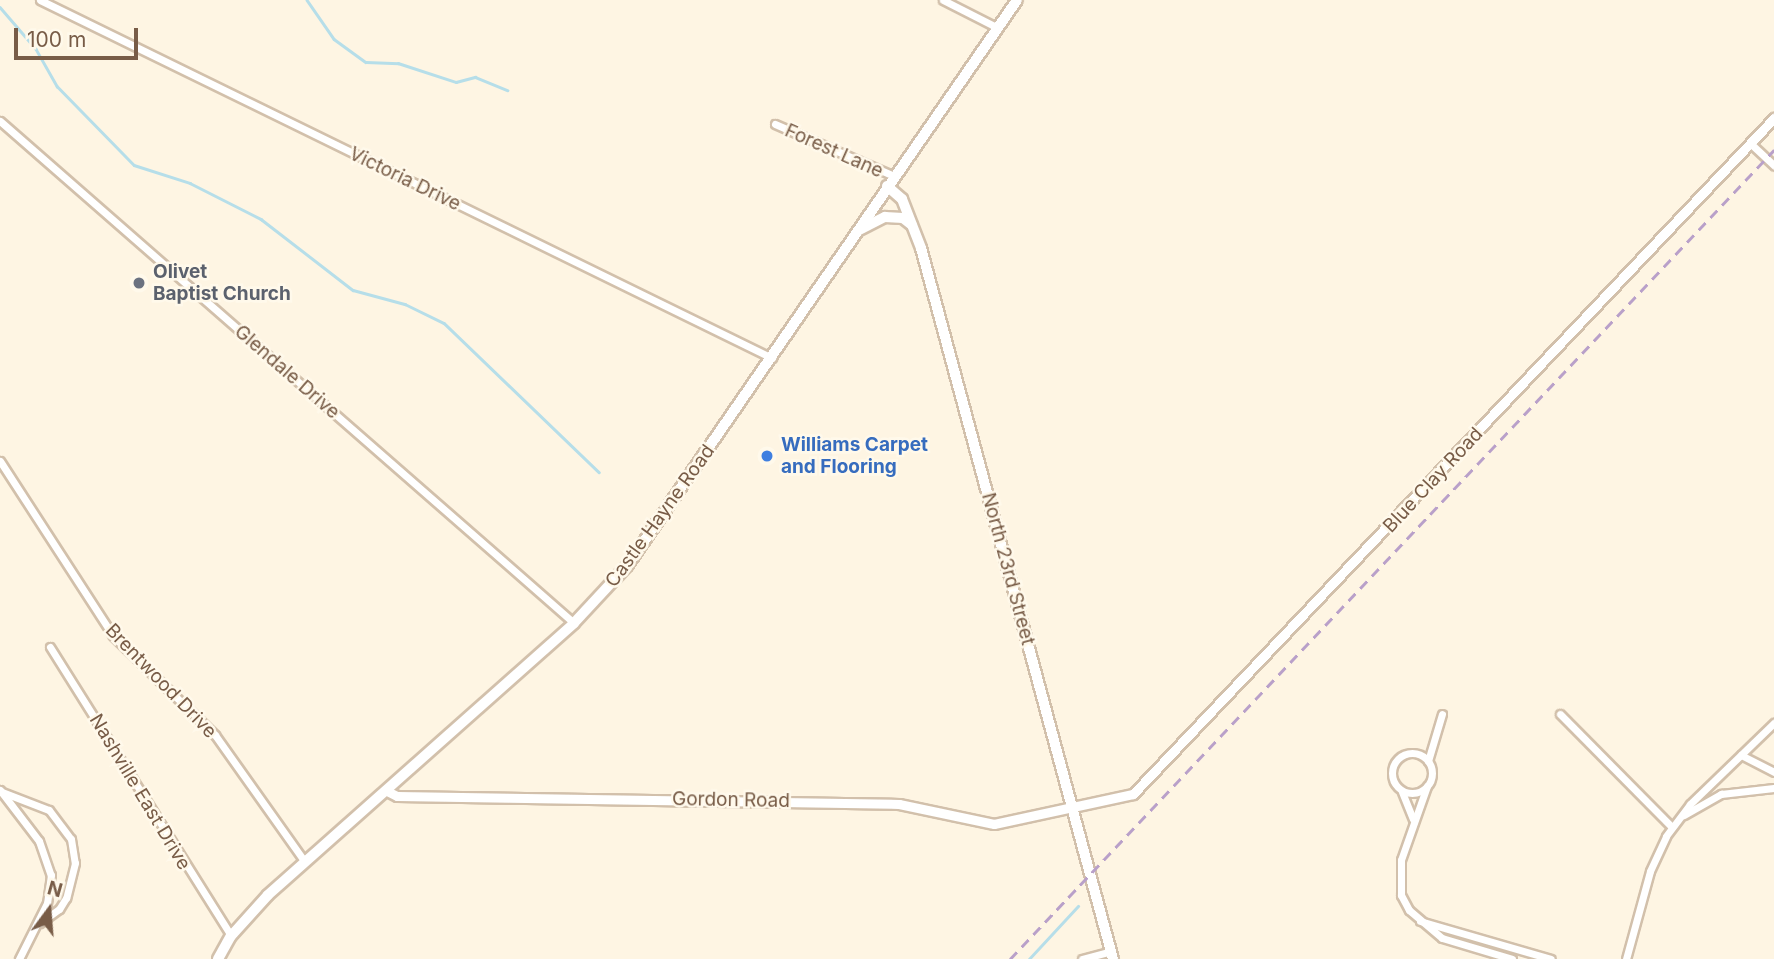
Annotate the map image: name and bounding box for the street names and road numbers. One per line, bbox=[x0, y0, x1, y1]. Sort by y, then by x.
street label: Forest Lane bbox=[781, 119, 887, 183]
street label: Victoria Drive bbox=[346, 142, 464, 216]
street label: Glendale Drive bbox=[230, 320, 344, 424]
street label: Blue Clay Road bbox=[1378, 423, 1488, 537]
street label: Castle Hayne Road bbox=[601, 440, 719, 592]
street label: North 23rd Street bbox=[977, 490, 1039, 648]
street label: Brentwood Drive bbox=[101, 619, 221, 743]
street label: Nashville East Drive bbox=[84, 710, 196, 874]
street label: Gordon Road bbox=[672, 788, 790, 812]

